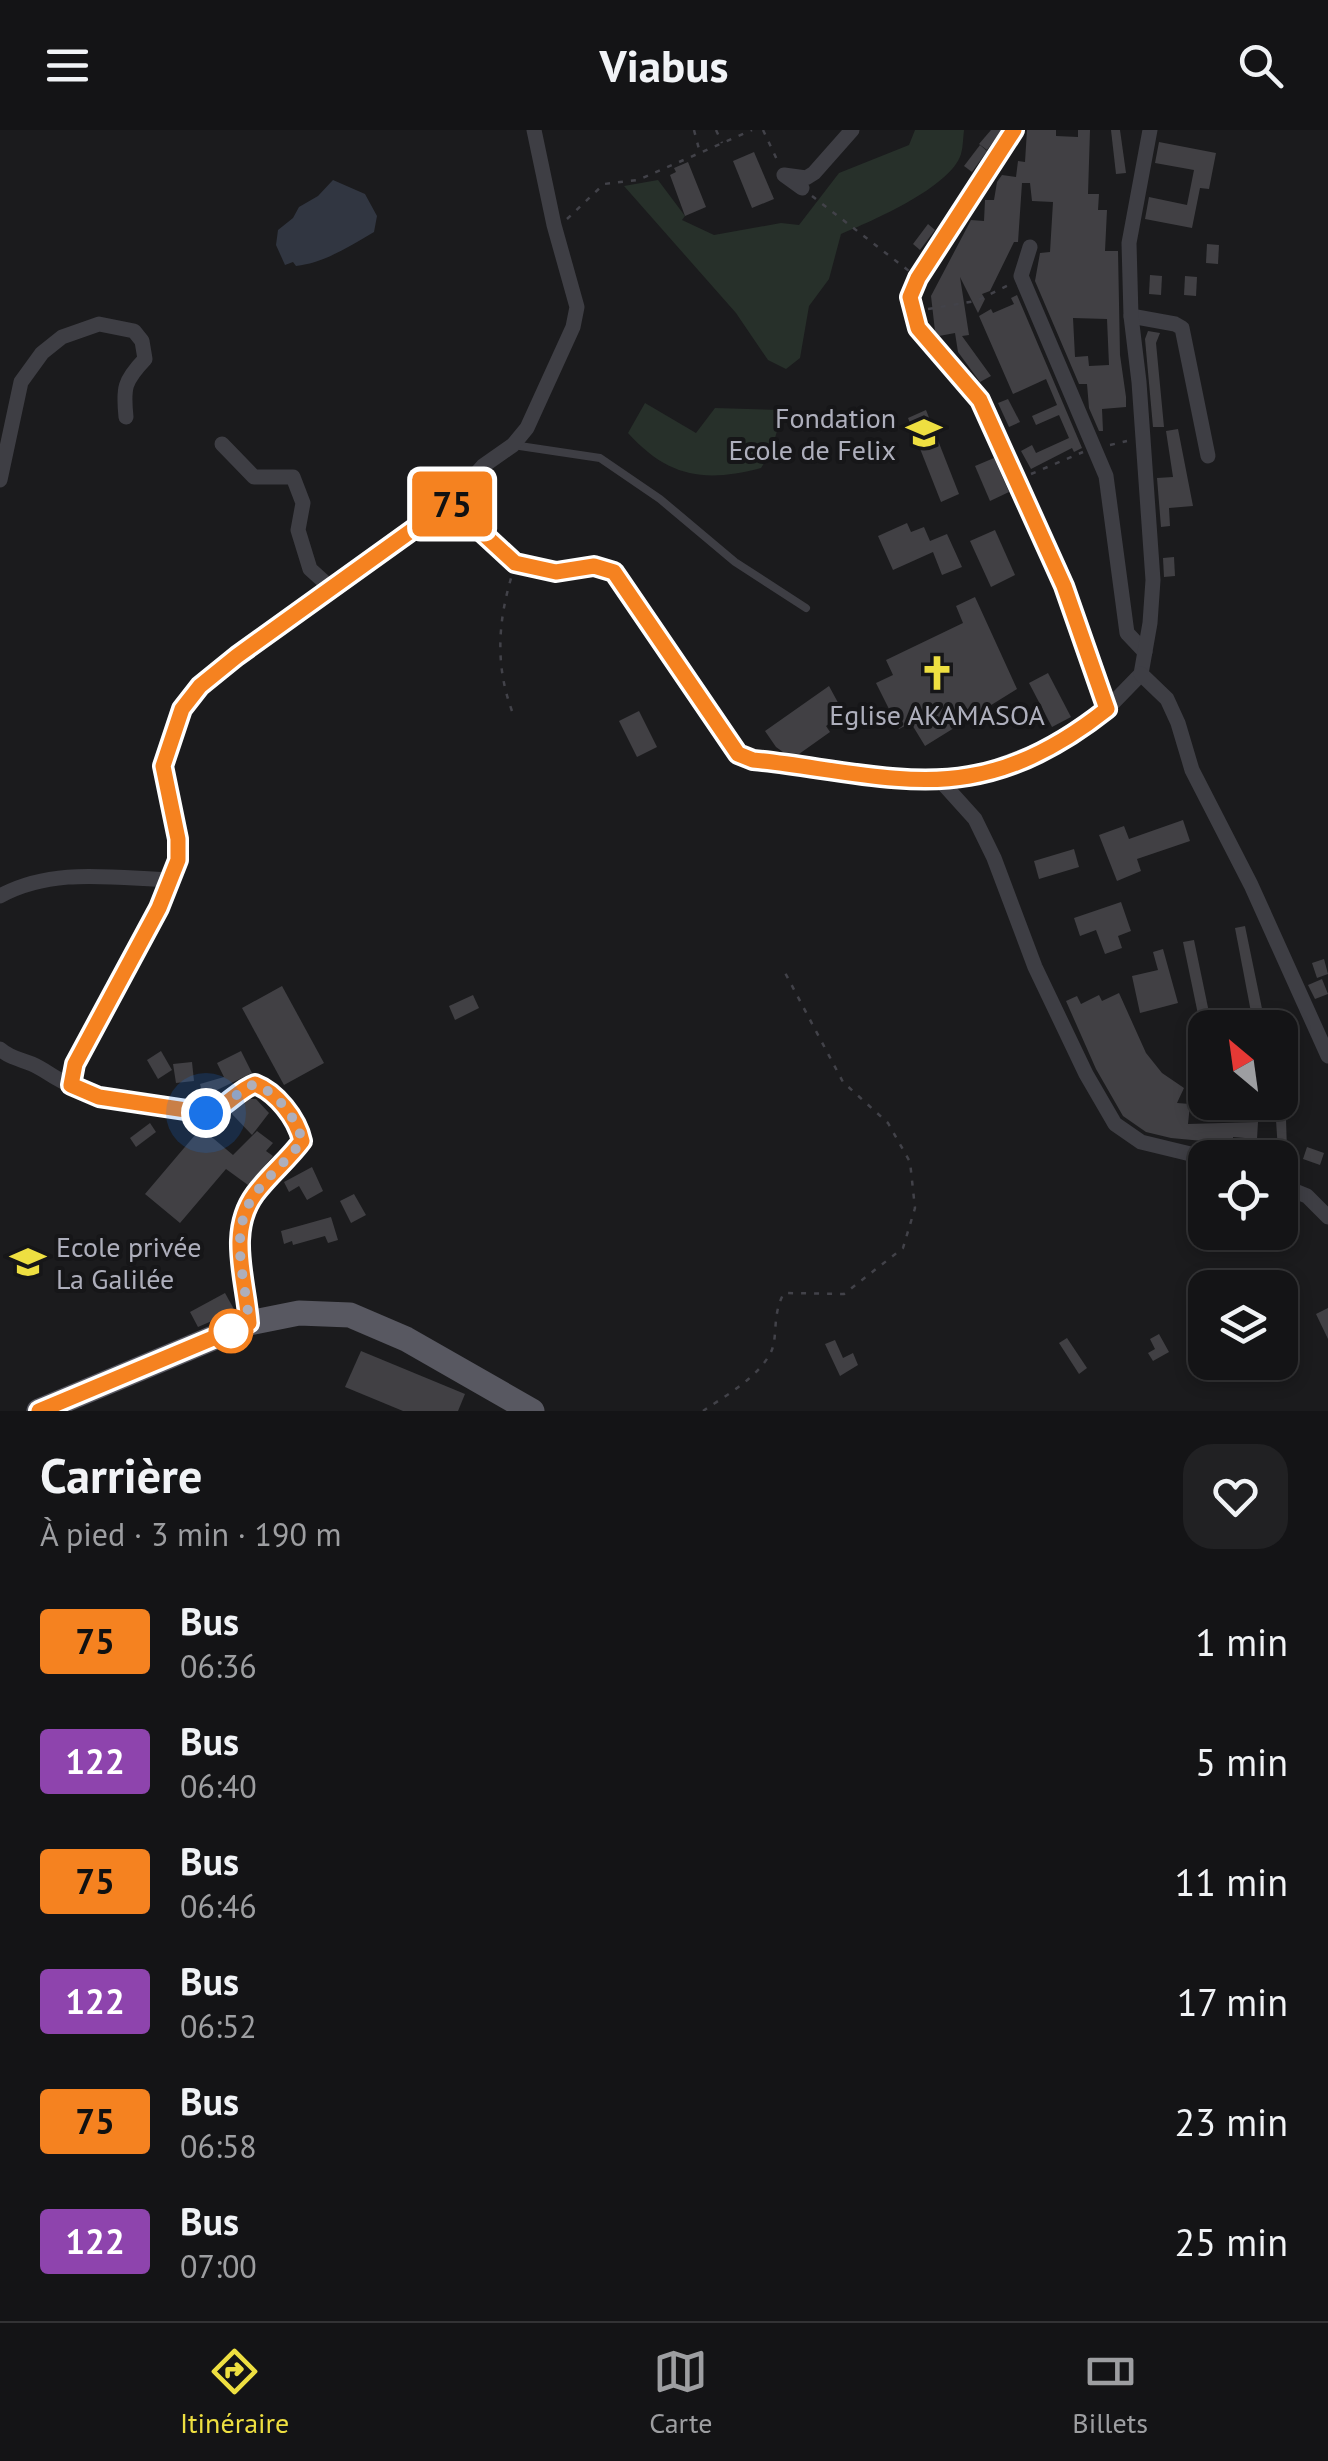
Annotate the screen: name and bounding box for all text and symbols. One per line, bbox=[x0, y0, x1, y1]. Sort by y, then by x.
text: Viabus bbox=[600, 36, 728, 94]
icon: menu bbox=[40, 38, 95, 93]
icon: search bbox=[1233, 38, 1288, 93]
place label: Fondation Ecole de Felix bbox=[729, 399, 896, 468]
school or university icon: Fondation Ecole de Felix bbox=[905, 414, 943, 452]
line badge: 75 bbox=[407, 472, 497, 536]
text: 75 bbox=[432, 481, 472, 527]
church icon: Eglise AKAMASOA bbox=[918, 654, 956, 692]
place label: Eglise AKAMASOA bbox=[829, 696, 1045, 733]
north arrow bbox=[1188, 1010, 1298, 1120]
map controls bbox=[1188, 1010, 1298, 1380]
your location bbox=[181, 1088, 231, 1138]
button: locate bbox=[1188, 1140, 1298, 1250]
place label: Ecole privée La Galilée bbox=[56, 1228, 201, 1297]
school or university icon: Ecole privée La Galilée bbox=[9, 1243, 47, 1281]
button: layers bbox=[1188, 1270, 1298, 1380]
unlabelled marker bbox=[210, 1310, 252, 1352]
text: Carrière bbox=[40, 1444, 202, 1506]
button: heart bbox=[1183, 1444, 1288, 1549]
text: À pied · 3 min · 190 m bbox=[40, 1513, 341, 1555]
text: Bus bbox=[180, 1596, 239, 1645]
text: 1 min bbox=[1195, 1617, 1288, 1666]
text: 75 bbox=[75, 1618, 115, 1664]
text: 06:36 bbox=[180, 1645, 257, 1687]
text: Bus bbox=[180, 1716, 239, 1765]
text: 5 min bbox=[1195, 1737, 1288, 1786]
text: 122 bbox=[65, 1738, 125, 1784]
text: 06:40 bbox=[180, 1765, 257, 1807]
text: Bus bbox=[180, 1836, 239, 1885]
text: 11 min bbox=[1175, 1857, 1288, 1906]
text: 75 bbox=[75, 1858, 115, 1904]
text: 06:46 bbox=[180, 1885, 257, 1927]
text: Bus bbox=[180, 1956, 239, 2005]
text: 17 min bbox=[1177, 1977, 1288, 2026]
text: 122 bbox=[65, 1978, 125, 2024]
text: 06:52 bbox=[180, 2005, 257, 2047]
text: Bus bbox=[180, 2076, 239, 2125]
text: 23 min bbox=[1175, 2097, 1288, 2146]
text: 75 bbox=[75, 2098, 115, 2144]
text: 06:58 bbox=[180, 2125, 257, 2167]
text: Bus bbox=[180, 2196, 239, 2245]
text: 25 min bbox=[1175, 2217, 1288, 2266]
text: 122 bbox=[65, 2218, 125, 2264]
text: 07:00 bbox=[180, 2245, 257, 2287]
tab: Itinéraire bbox=[180, 2344, 289, 2441]
tab: Carte bbox=[649, 2344, 712, 2441]
tab: Billets bbox=[1072, 2344, 1148, 2441]

